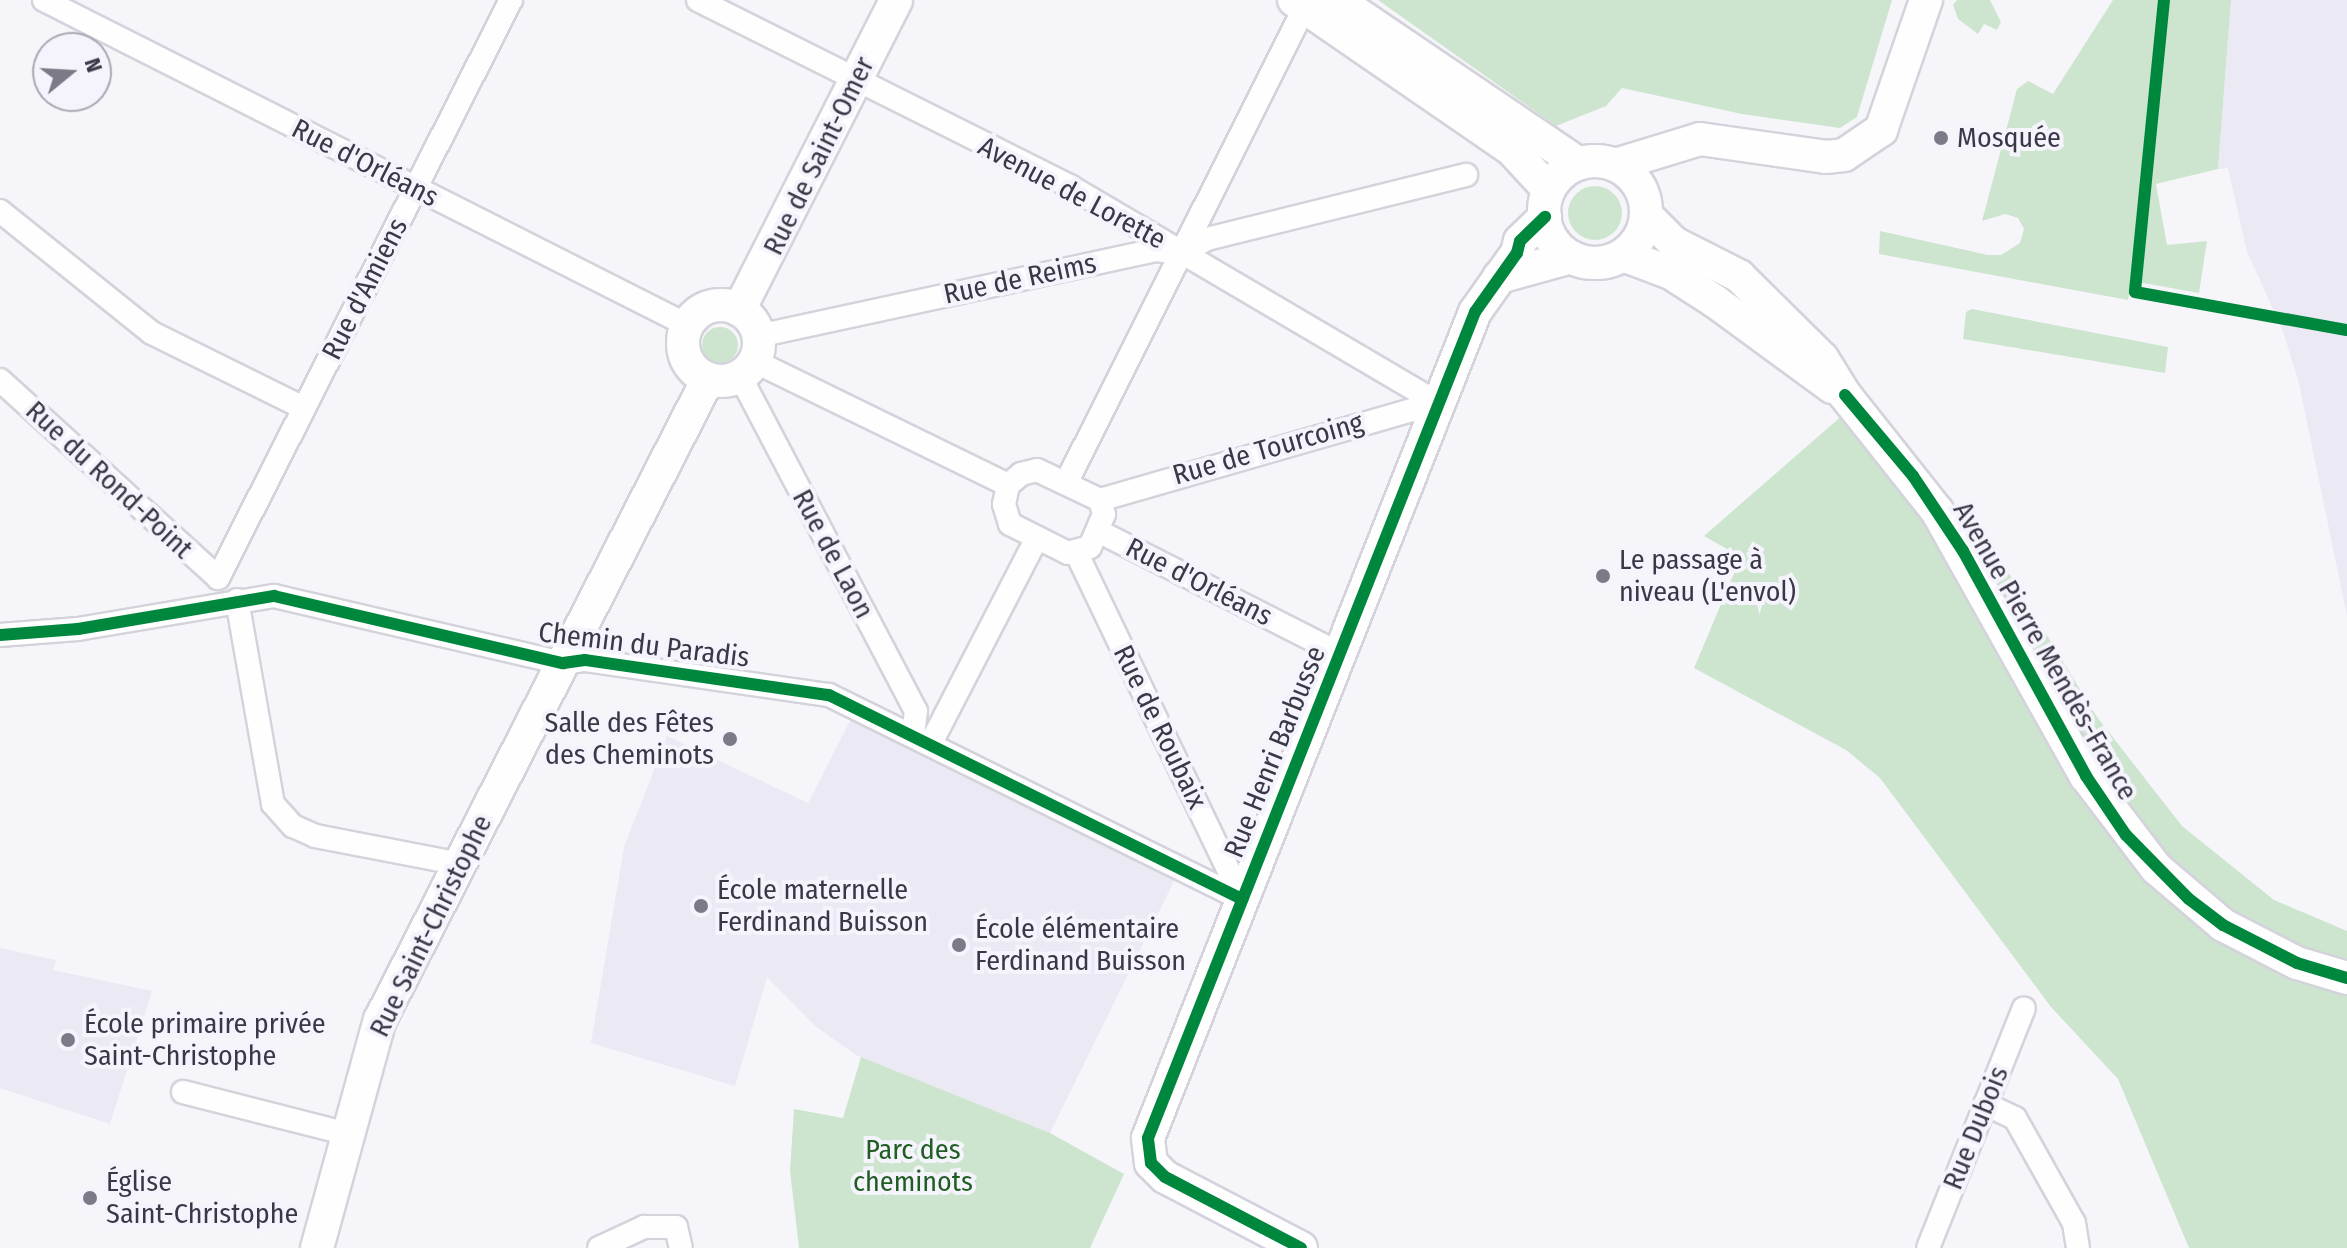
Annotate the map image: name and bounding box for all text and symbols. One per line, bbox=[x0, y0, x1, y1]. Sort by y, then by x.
north arrow bbox=[32, 32, 112, 112]
street label: Rue de Saint-Omer bbox=[757, 51, 881, 261]
text: N bbox=[79, 55, 108, 75]
street label: Rue d'Orléans bbox=[286, 112, 444, 214]
place label: Mosquée bbox=[1957, 121, 2061, 155]
marker: Mosquée bbox=[1932, 129, 1950, 147]
street label: Avenue de Lorette bbox=[973, 130, 1171, 256]
street label: Rue d'Amiens bbox=[315, 213, 415, 365]
street label: Rue de Reims bbox=[941, 246, 1099, 312]
street label: Rue du Rond-Point bbox=[19, 394, 199, 566]
street label: Rue de Tourcoing bbox=[1169, 406, 1367, 492]
street label: Rue de Laon bbox=[785, 484, 881, 624]
street label: Avenue Pierre Mendès-France bbox=[1946, 496, 2144, 806]
street label: Rue d'Orléans bbox=[1120, 531, 1278, 633]
place label: Le passage à niveau (L'envol) bbox=[1619, 543, 1796, 609]
marker: Le passage à niveau (L'envol) bbox=[1594, 567, 1612, 585]
street label: Chemin du Paradis bbox=[537, 615, 751, 675]
street label: Rue de Roubaix bbox=[1106, 640, 1214, 814]
street label: Rue Henri Barbusse bbox=[1217, 641, 1333, 863]
place label: Salle des Fêtes des Cheminots bbox=[545, 706, 714, 772]
marker: Salle des Fêtes des Cheminots bbox=[721, 730, 739, 748]
street label: Rue Saint-Christophe bbox=[363, 810, 499, 1042]
place label: École maternelle Ferdinand Buisson bbox=[717, 873, 928, 939]
marker: École maternelle Ferdinand Buisson bbox=[692, 897, 710, 915]
place label: École élémentaire Ferdinand Buisson bbox=[975, 912, 1186, 978]
marker: École élémentaire Ferdinand Buisson bbox=[950, 936, 968, 954]
place label: École primaire privée Saint-Christophe bbox=[84, 1007, 326, 1073]
marker: École primaire privée Saint-Christophe bbox=[59, 1031, 77, 1049]
street label: Rue Dubois bbox=[1936, 1062, 2016, 1194]
park label: Parc des cheminots bbox=[853, 1133, 973, 1199]
place label: Église Saint-Christophe bbox=[106, 1165, 298, 1231]
marker: Église Saint-Christophe bbox=[81, 1189, 99, 1207]

